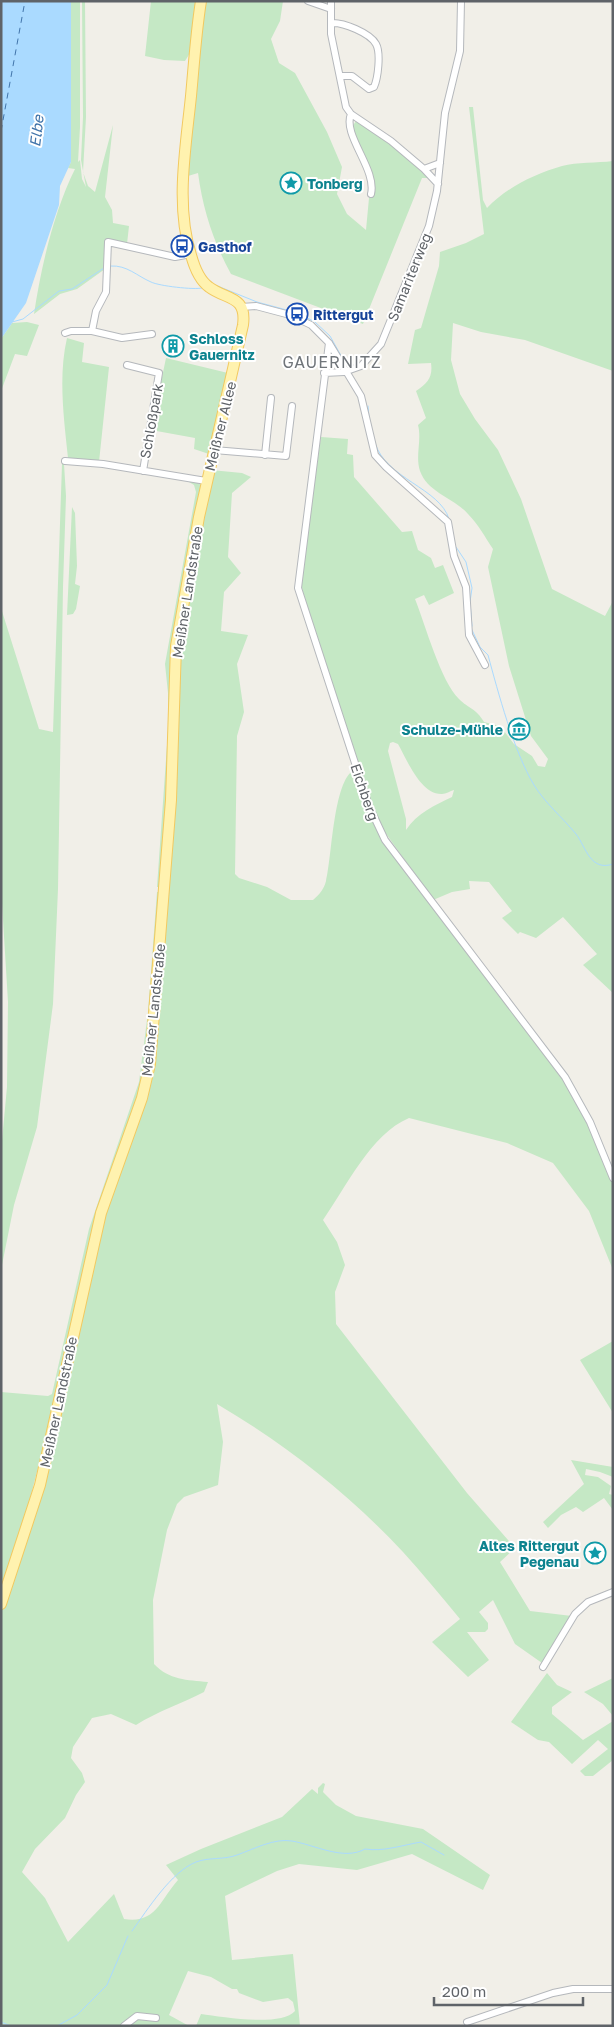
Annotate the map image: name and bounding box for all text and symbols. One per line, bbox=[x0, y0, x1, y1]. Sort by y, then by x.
water label: Elbe bbox=[25, 113, 47, 148]
place icon: Tonberg bbox=[279, 171, 303, 195]
place label: Tonberg bbox=[307, 175, 363, 192]
street label: Samariterweg bbox=[384, 230, 434, 324]
bus stop icon: Gasthof bbox=[170, 234, 194, 258]
place label: Gasthof bbox=[198, 238, 253, 255]
bus stop icon: Rittergut bbox=[285, 302, 309, 326]
place label: Rittergut bbox=[313, 306, 374, 323]
place label: Schloss Gauernitz bbox=[189, 330, 255, 363]
building icon: Schloss Gauernitz bbox=[161, 334, 185, 358]
district label: GAUERNITZ bbox=[282, 352, 382, 372]
street label: Meißner Allee bbox=[201, 379, 239, 473]
street label: Schloßpark bbox=[136, 382, 166, 460]
street label: Meißner Landstraße bbox=[168, 525, 206, 659]
museum icon: Schulze-Mühle bbox=[507, 717, 531, 741]
place label: Schulze-Mühle bbox=[401, 721, 503, 738]
street label: Eichberg bbox=[347, 761, 383, 823]
street label: Meißner Landstraße bbox=[138, 943, 168, 1077]
street label: Meißner Landstraße bbox=[36, 1335, 80, 1469]
place label: Altes Rittergut Pegenau bbox=[479, 1537, 579, 1570]
place icon: Altes Rittergut Pegenau bbox=[583, 1541, 607, 1565]
scale bar bbox=[434, 1974, 583, 2006]
text: 200 m bbox=[442, 1982, 486, 2000]

